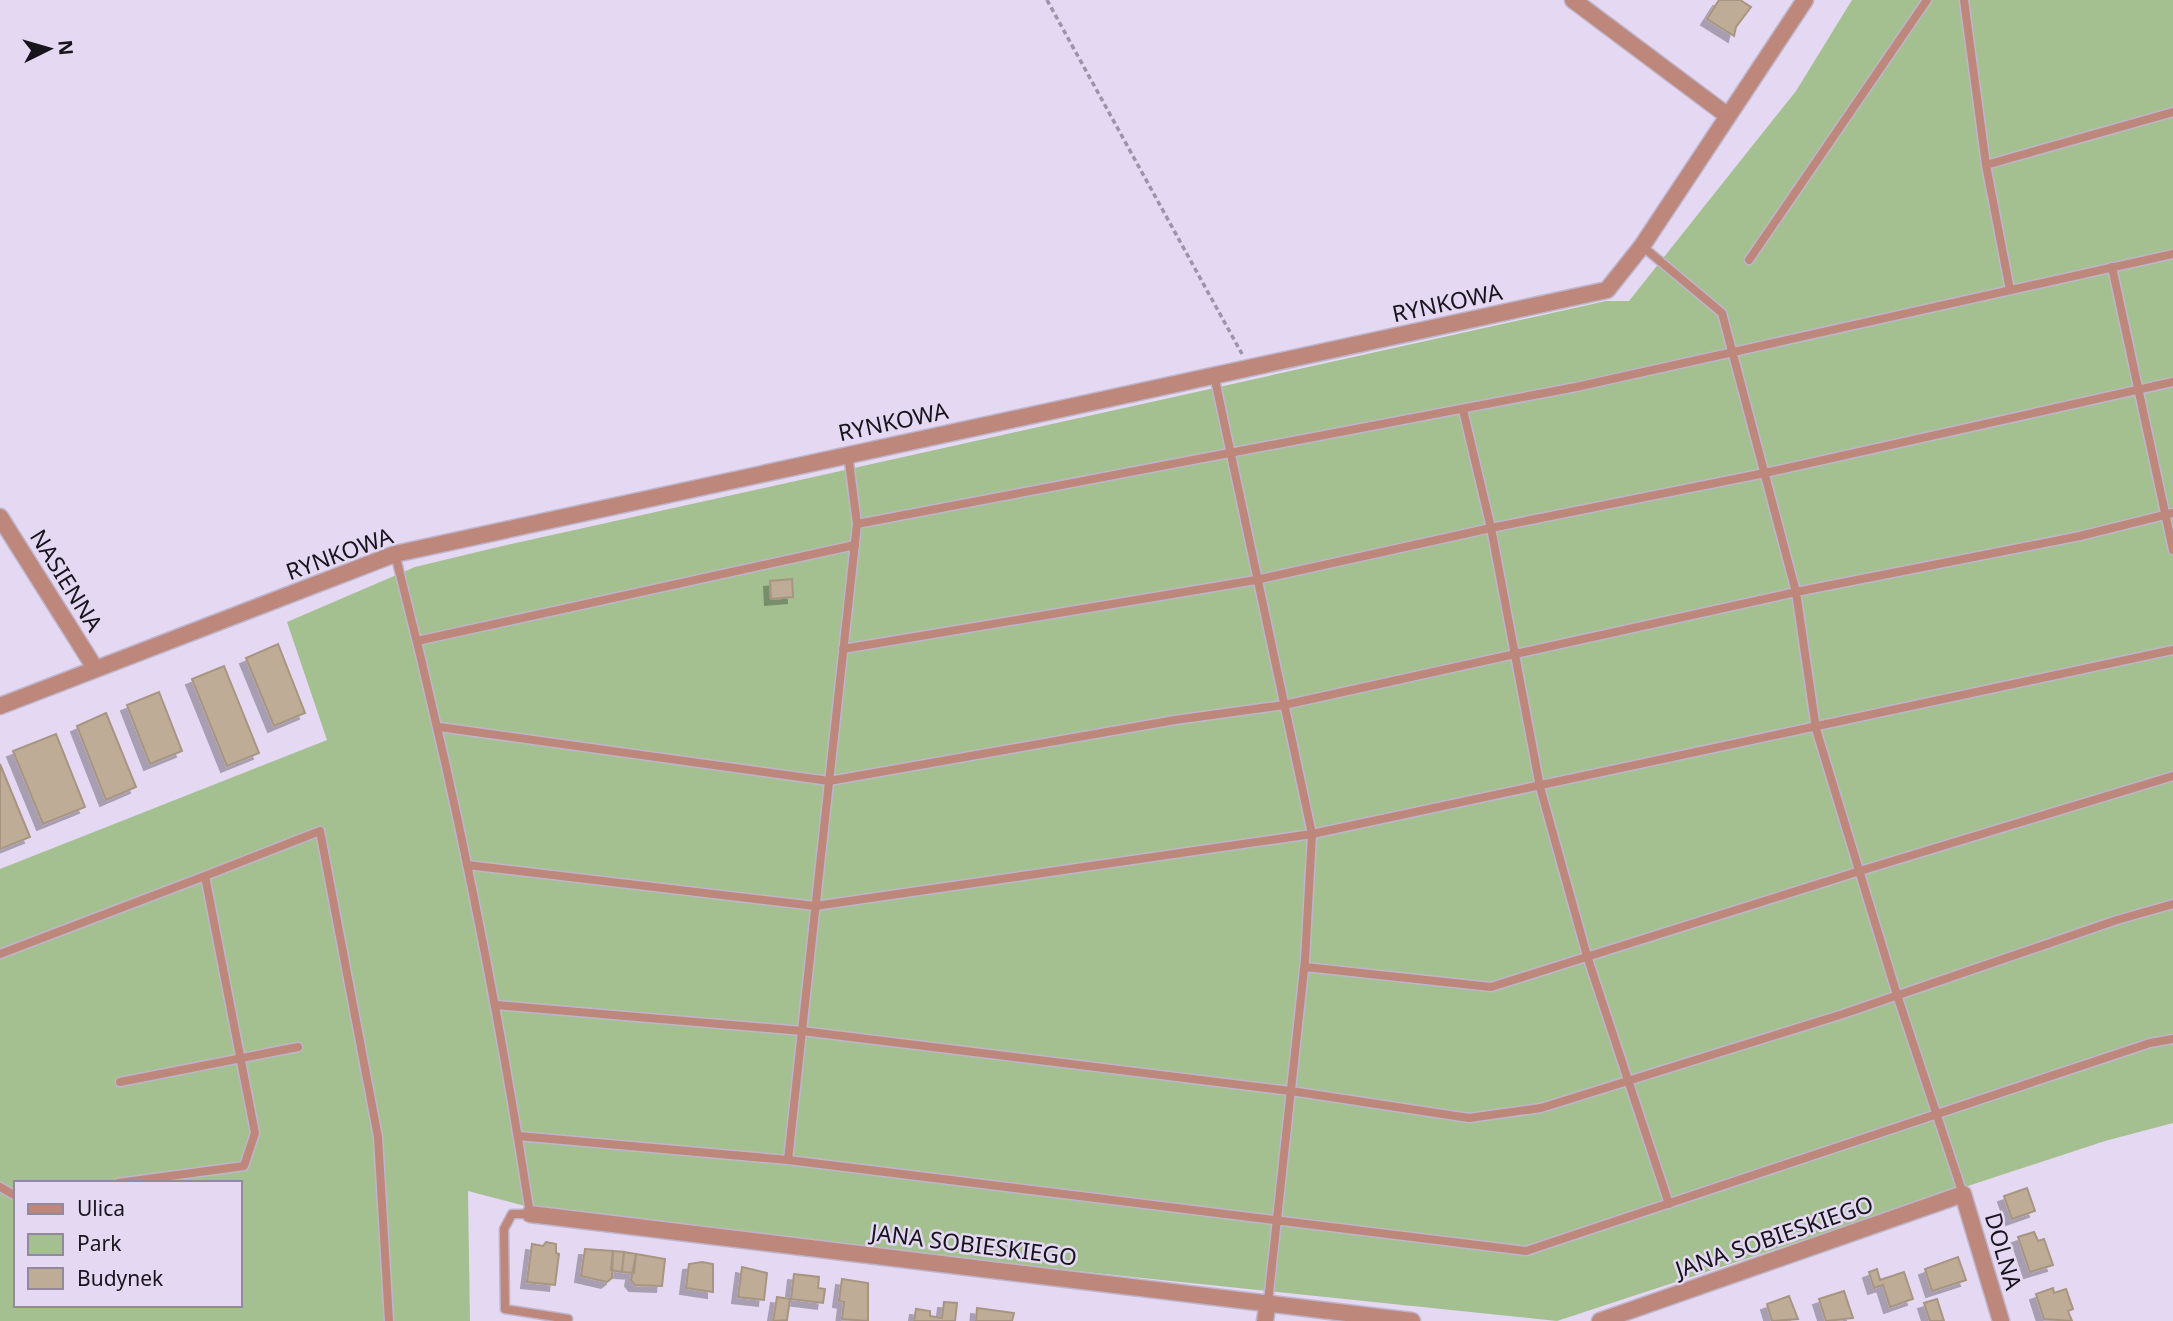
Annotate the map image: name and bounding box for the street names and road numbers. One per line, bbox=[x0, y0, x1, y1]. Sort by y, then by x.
street label: RYNKOWA bbox=[1389, 275, 1505, 329]
street label: RYNKOWA bbox=[835, 394, 951, 448]
street label: RYNKOWA bbox=[281, 519, 397, 587]
street label: NASIENNA bbox=[23, 523, 111, 638]
street label: JANA SOBIESKIEGO bbox=[1669, 1187, 1877, 1286]
street label: DOLNA bbox=[1978, 1209, 2030, 1294]
street label: JANA SOBIESKIEGO bbox=[867, 1215, 1079, 1273]

